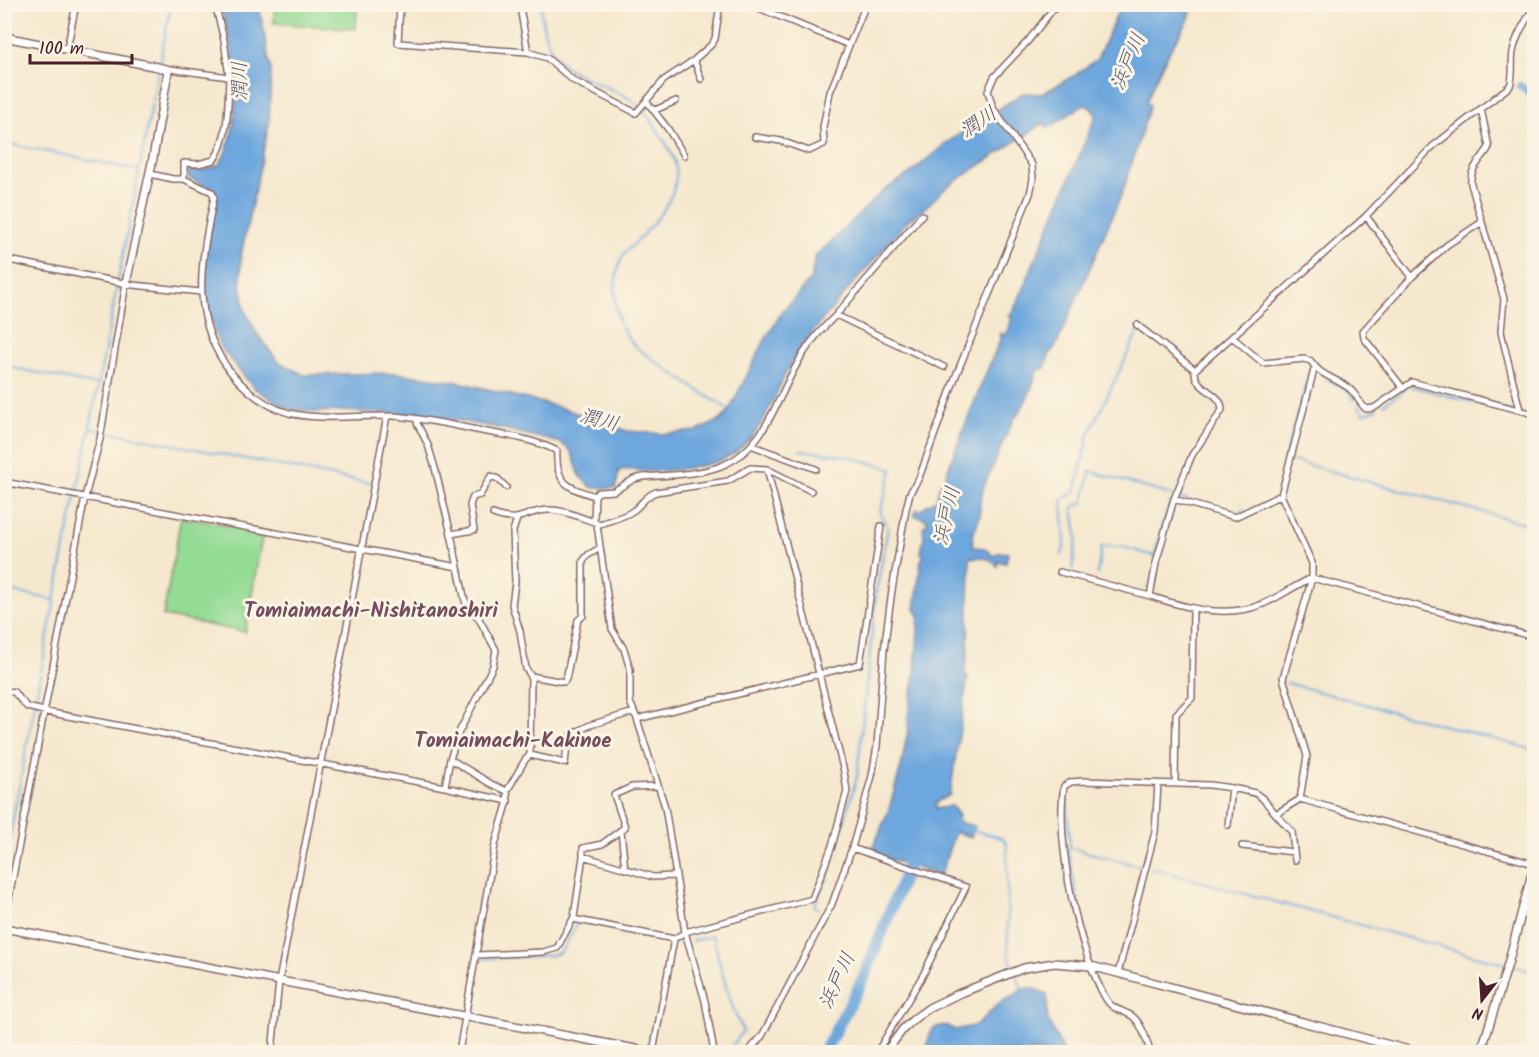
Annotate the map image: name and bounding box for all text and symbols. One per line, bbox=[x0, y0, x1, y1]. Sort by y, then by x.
scale bar bbox=[30, 27, 132, 65]
water label: 浜戸川 bbox=[1103, 28, 1155, 96]
text: 100 m bbox=[39, 35, 84, 64]
water label: 潤川 bbox=[225, 61, 257, 101]
water label: 潤川 bbox=[953, 99, 1005, 147]
water label: 潤川 bbox=[576, 400, 622, 442]
water label: 浜戸川 bbox=[926, 483, 970, 549]
district label: Tomiaimachi-Nishitanoshiri bbox=[244, 595, 498, 628]
district label: Tomiaimachi-Kakinoe bbox=[414, 725, 612, 758]
water label: 浜戸川 bbox=[811, 947, 865, 1015]
north arrow bbox=[1452, 970, 1512, 1030]
text: N bbox=[1470, 999, 1487, 1026]

